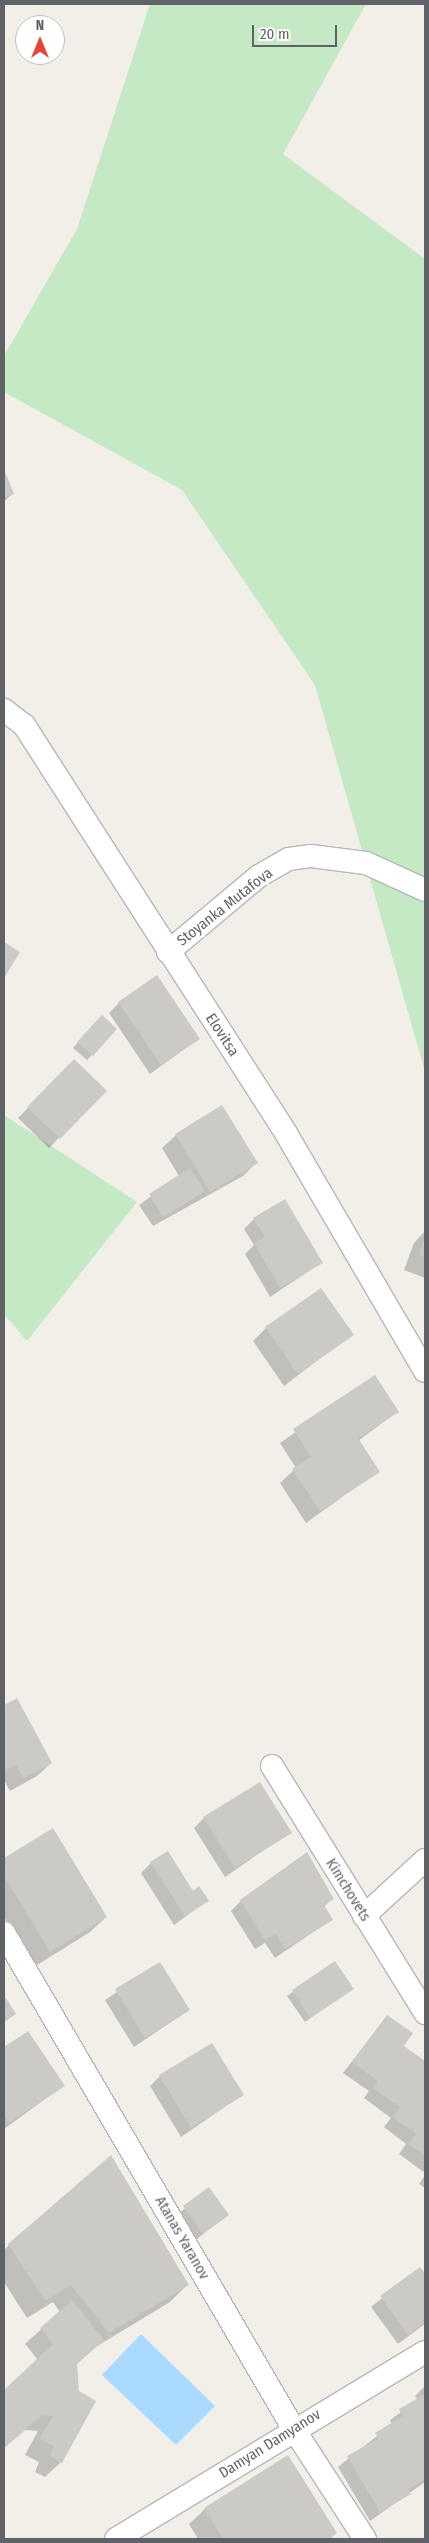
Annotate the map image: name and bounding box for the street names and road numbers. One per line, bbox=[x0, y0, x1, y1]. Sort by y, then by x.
street label: Stoyanka Mutafova bbox=[174, 864, 276, 950]
street label: Elovitsa bbox=[201, 1010, 243, 1060]
street label: Kimchovets bbox=[322, 1855, 374, 1925]
street label: Atanas Yaranov bbox=[151, 2193, 213, 2283]
street label: Damyan Damyanov bbox=[216, 2406, 324, 2482]

